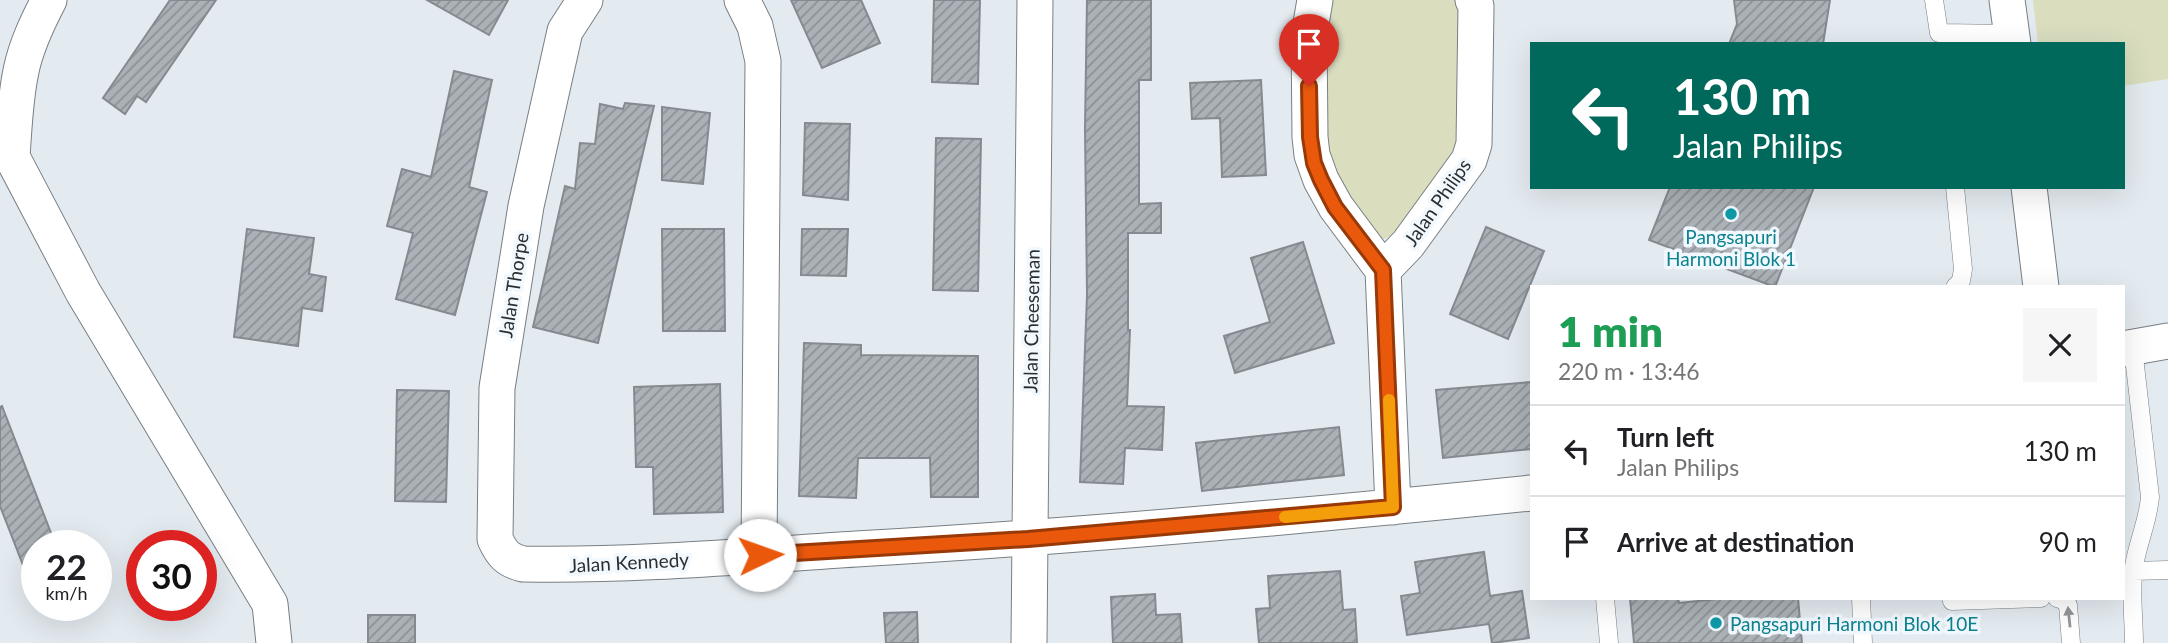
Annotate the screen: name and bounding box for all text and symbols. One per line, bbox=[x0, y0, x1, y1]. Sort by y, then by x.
pin bbox=[1279, 14, 1339, 86]
icon: arrive bbox=[1290, 25, 1328, 63]
text: 130 m bbox=[1673, 67, 1811, 125]
icon: left bbox=[1558, 70, 1649, 161]
text: Jalan Philips bbox=[1673, 126, 1843, 165]
street label: Jalan Philips bbox=[1399, 154, 1475, 250]
marker: Pangsapuri Harmoni Blok 1 bbox=[1723, 206, 1739, 222]
place label: Pangsapuri Harmoni Blok 1 bbox=[1666, 225, 1796, 270]
street label: Jalan Thorpe bbox=[493, 231, 533, 339]
street label: Jalan Cheeseman bbox=[1018, 249, 1044, 393]
text: 1 min bbox=[1558, 306, 1663, 356]
button: close bbox=[2023, 308, 2097, 382]
text: 220 m · 13:46 bbox=[1558, 357, 1700, 385]
text: Turn left bbox=[1617, 421, 1714, 453]
icon: left bbox=[1558, 432, 1596, 470]
text: 130 m bbox=[2024, 435, 2097, 467]
text: Jalan Philips bbox=[1617, 453, 1739, 481]
position arrow bbox=[723, 518, 797, 592]
icon: arrive bbox=[1558, 523, 1596, 561]
text: Arrive at destination bbox=[1617, 526, 1854, 558]
text: 90 m bbox=[2039, 526, 2097, 558]
speed limit sign: 30 bbox=[126, 530, 217, 621]
text: 22 bbox=[46, 545, 87, 587]
street label: Jalan Kennedy bbox=[568, 547, 690, 577]
text: km/h bbox=[45, 582, 88, 604]
one-way arrow bbox=[2064, 606, 2075, 628]
place label: Pangsapuri Harmoni Blok 10E bbox=[1730, 612, 1978, 635]
marker: Pangsapuri Harmoni Blok 10E bbox=[1708, 615, 1724, 631]

